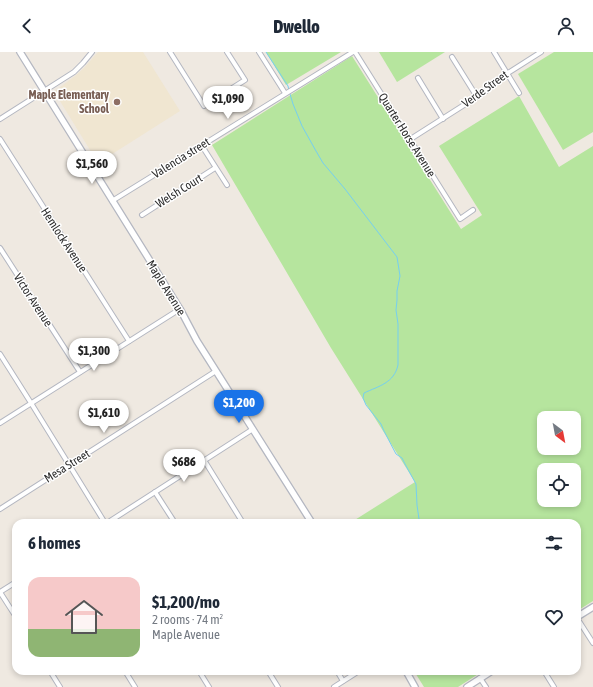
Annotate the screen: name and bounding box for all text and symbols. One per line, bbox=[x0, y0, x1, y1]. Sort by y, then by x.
icon: back bbox=[16, 15, 38, 37]
icon: person bbox=[555, 15, 577, 37]
text: Dwello bbox=[273, 16, 320, 37]
street label: Verde Street bbox=[459, 67, 511, 110]
pin: $1,090 bbox=[195, 86, 261, 120]
place label: Maple Elementary School bbox=[28, 88, 110, 116]
street label: Quarter Horse Avenue bbox=[376, 90, 438, 180]
text: $1,090 bbox=[212, 91, 244, 106]
marker: Maple Elementary School bbox=[112, 97, 122, 107]
street label: Valencia street bbox=[150, 134, 213, 181]
pin: $1,560 bbox=[59, 151, 125, 185]
text: $1,560 bbox=[76, 156, 108, 171]
street label: Welsh Court bbox=[153, 171, 205, 211]
street label: Hemlock Avenue bbox=[38, 205, 90, 275]
street label: Maple Avenue bbox=[143, 258, 189, 318]
street label: Victor Avenue bbox=[11, 271, 55, 329]
pin: $1,300 bbox=[61, 338, 127, 372]
text: $1,300 bbox=[78, 343, 110, 358]
pin: $1,200 bbox=[206, 390, 272, 424]
text: $1,200 bbox=[223, 395, 255, 410]
pin: $1,610 bbox=[71, 400, 137, 434]
text: $1,610 bbox=[88, 405, 120, 420]
north arrow bbox=[537, 411, 581, 455]
map controls bbox=[537, 411, 581, 507]
street label: Mesa Street bbox=[42, 446, 93, 486]
pin: $686 bbox=[160, 449, 208, 483]
text: $686 bbox=[172, 454, 196, 469]
button: locate bbox=[537, 463, 581, 507]
icon: filters bbox=[543, 532, 565, 554]
text: 6 homes bbox=[28, 533, 81, 553]
text: $1,200/mo bbox=[152, 592, 220, 612]
icon: home bbox=[60, 593, 108, 641]
icon: heart bbox=[543, 606, 565, 628]
text: 2 rooms · 74 m² bbox=[152, 612, 223, 627]
text: Maple Avenue bbox=[152, 627, 220, 642]

